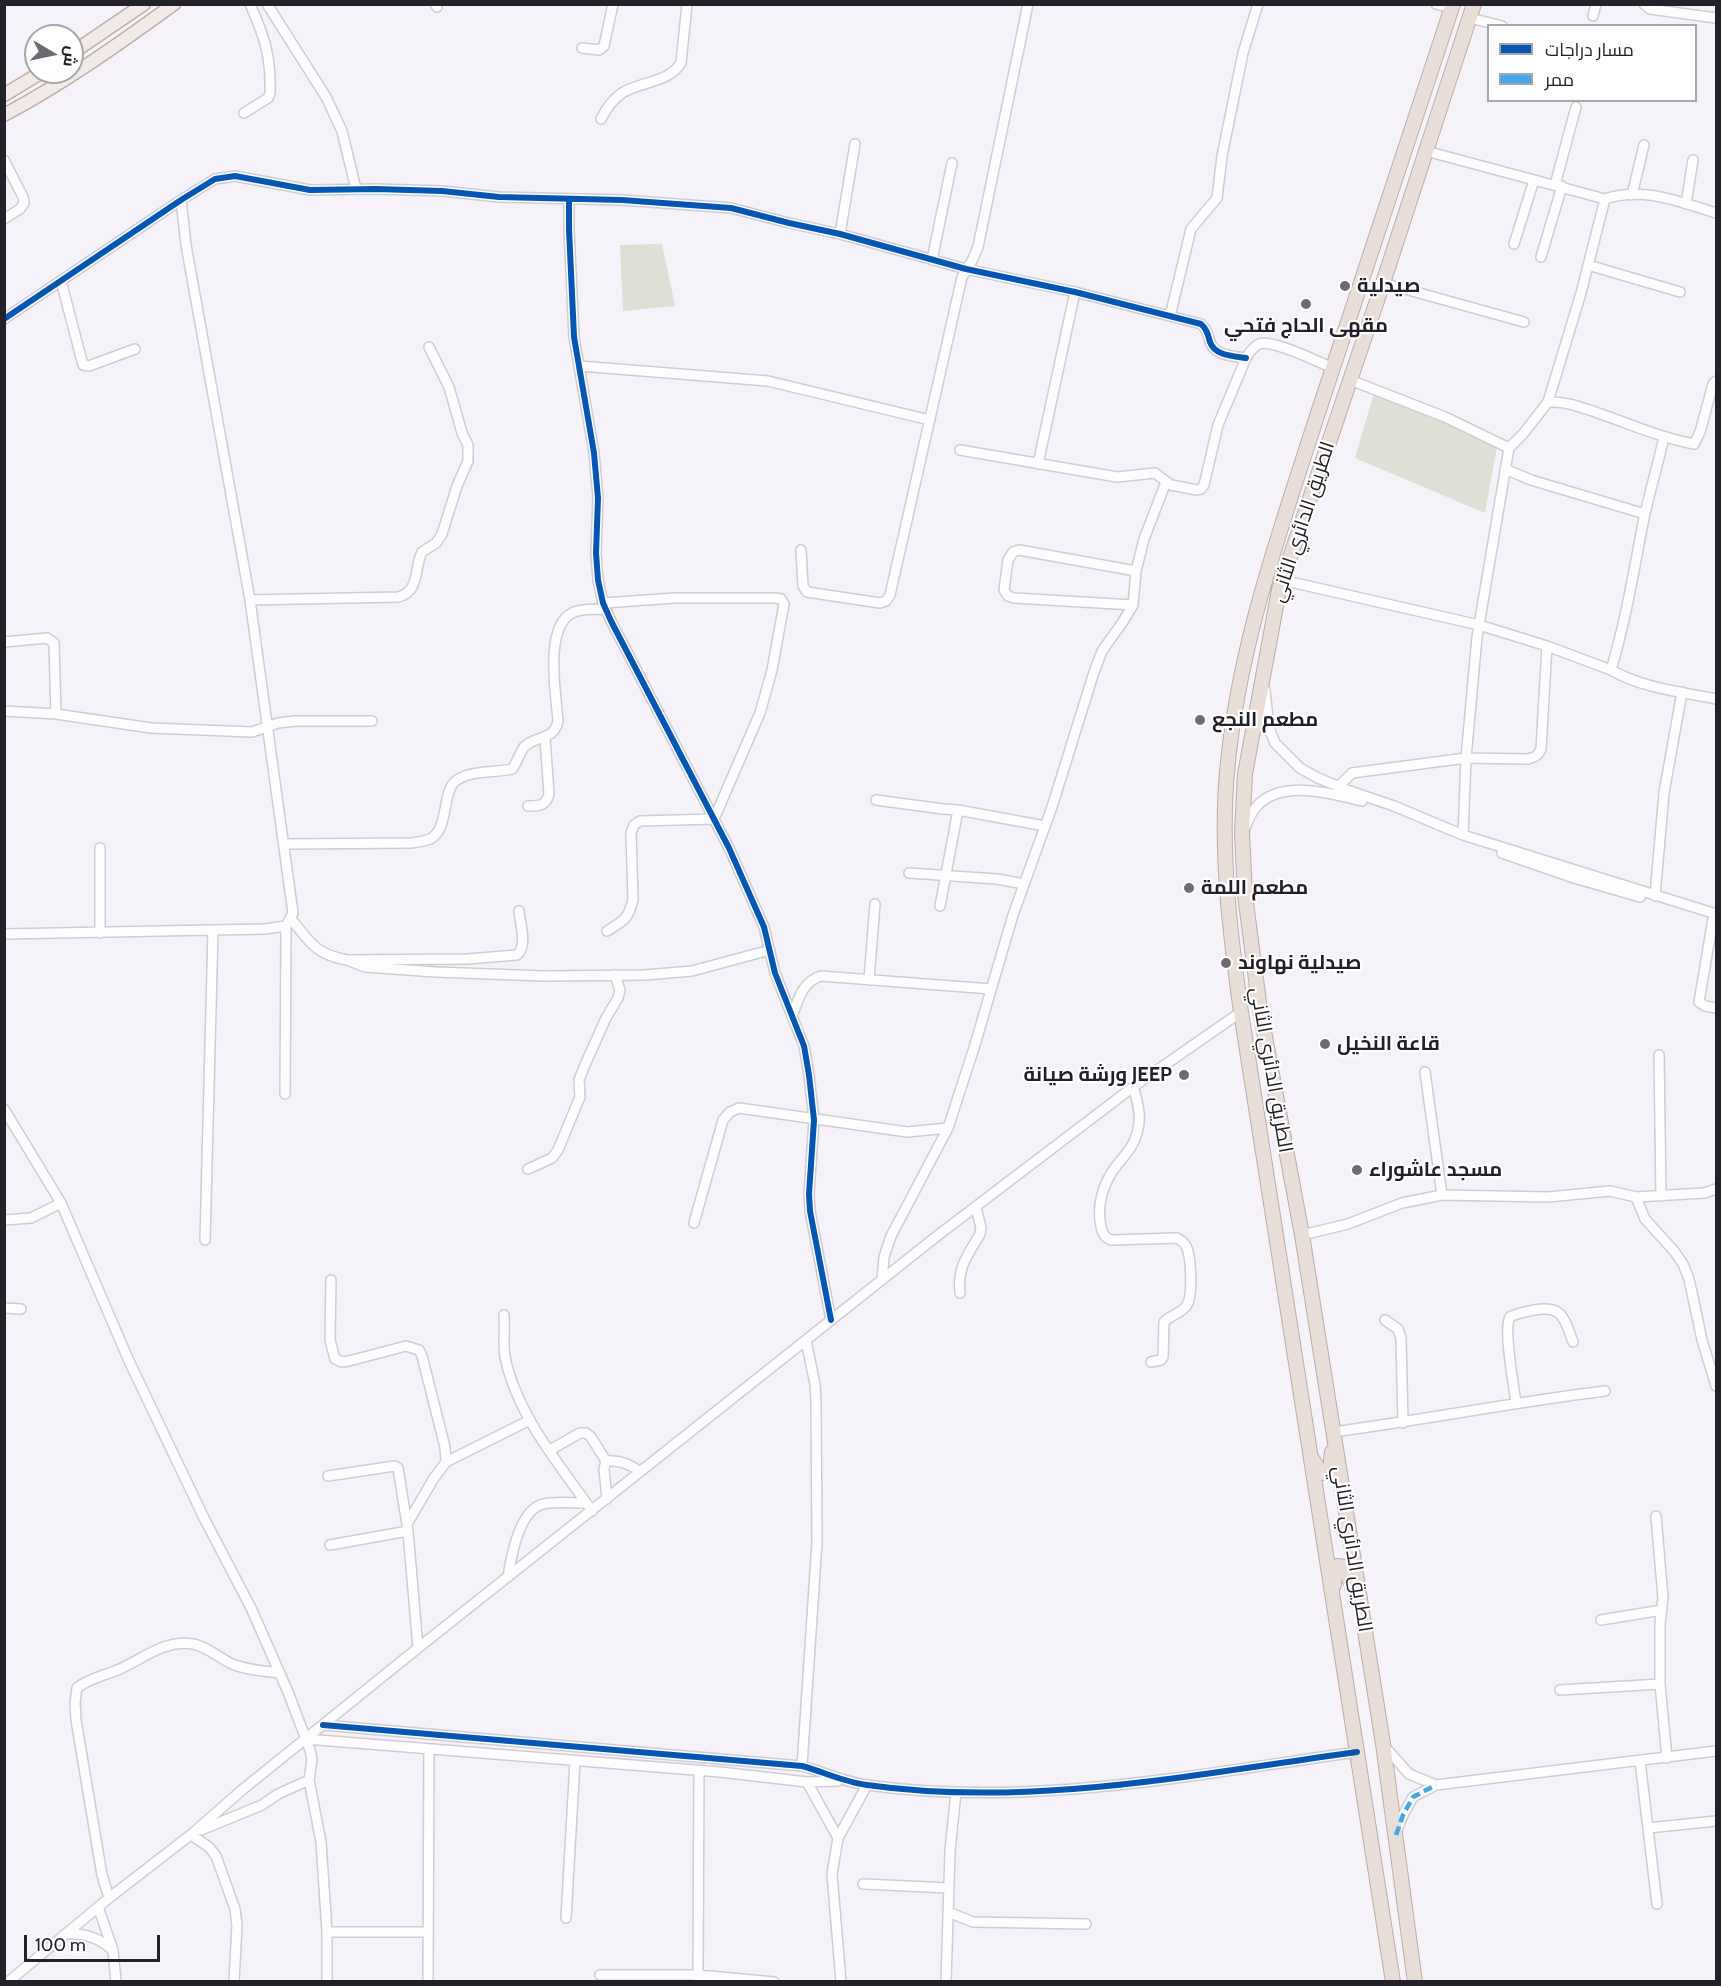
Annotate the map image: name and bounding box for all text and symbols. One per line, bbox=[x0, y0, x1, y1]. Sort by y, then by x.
north arrow bbox=[24, 24, 84, 84]
legend bbox=[1487, 24, 1697, 102]
text: مسار دراجات bbox=[1545, 39, 1634, 61]
text: ش bbox=[59, 45, 81, 68]
text: ممر bbox=[1545, 69, 1574, 91]
place label: صيدلية bbox=[1357, 274, 1420, 298]
marker: صيدلية bbox=[1338, 279, 1352, 293]
marker: مقهى الحاج فتحي bbox=[1299, 297, 1313, 311]
place label: مقهى الحاج فتحي bbox=[1224, 314, 1388, 338]
street label: الطريق الدائري الثاني bbox=[1266, 439, 1340, 605]
place label: مطعم النجع bbox=[1212, 708, 1318, 732]
marker: مطعم النجع bbox=[1193, 713, 1207, 727]
place label: مطعم اللمة bbox=[1201, 876, 1308, 900]
marker: مطعم اللمة bbox=[1182, 881, 1196, 895]
place label: صيدلية نهاوند bbox=[1238, 951, 1361, 975]
marker: صيدلية نهاوند bbox=[1219, 956, 1233, 970]
street label: الطريق الدائري الثاني bbox=[1245, 985, 1297, 1155]
place label: قاعة النخيل bbox=[1337, 1032, 1440, 1056]
marker: قاعة النخيل bbox=[1318, 1037, 1332, 1051]
place label: ورشة صيانة JEEP bbox=[1023, 1063, 1172, 1087]
marker: ورشة صيانة JEEP bbox=[1177, 1068, 1191, 1082]
place label: مسجد عاشوراء bbox=[1369, 1158, 1502, 1182]
marker: مسجد عاشوراء bbox=[1350, 1163, 1364, 1177]
street label: الطريق الدائري الثاني bbox=[1327, 1464, 1377, 1634]
scale bar bbox=[27, 1923, 164, 1961]
text: 100 m bbox=[35, 1934, 86, 1956]

